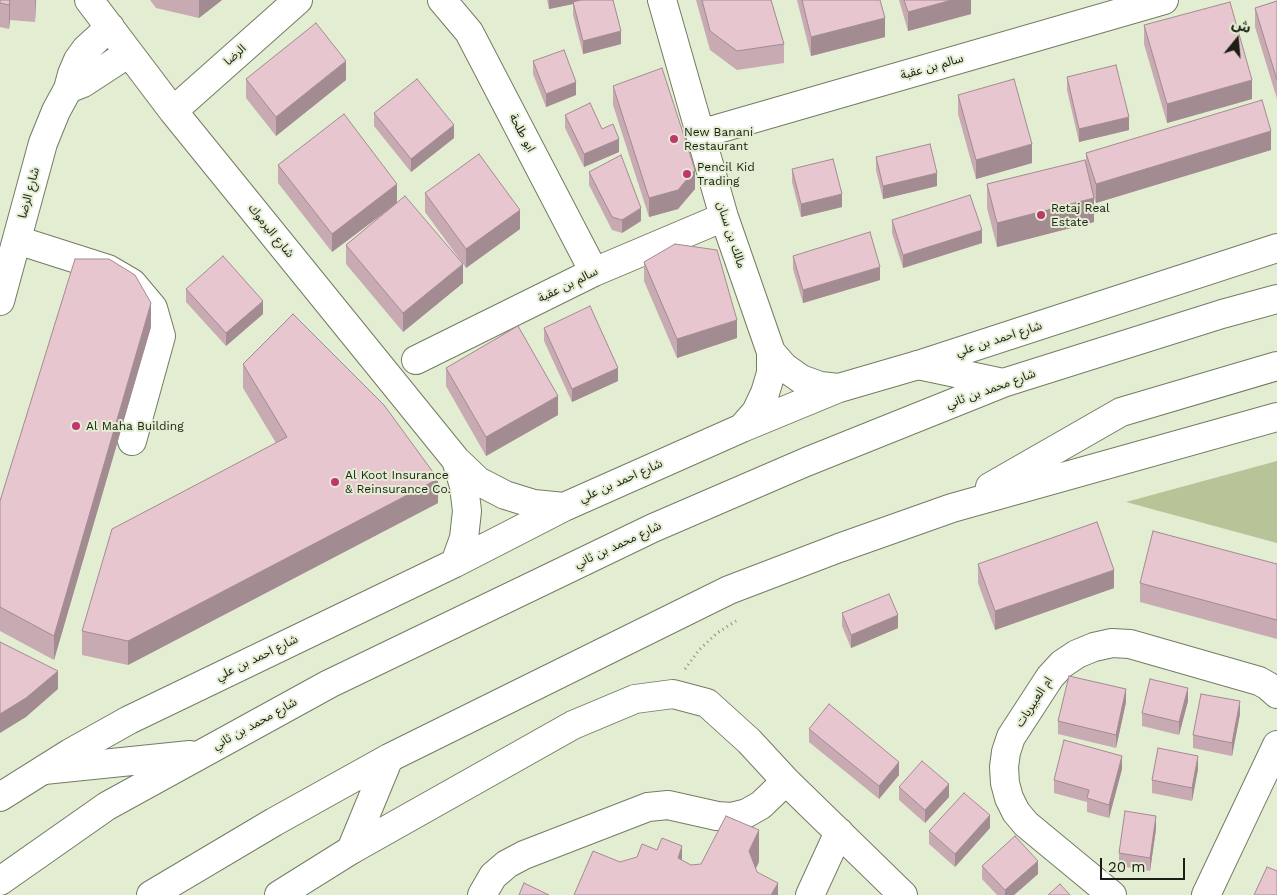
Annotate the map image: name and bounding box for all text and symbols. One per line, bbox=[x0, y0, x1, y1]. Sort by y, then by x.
north arrow bbox=[1212, 15, 1262, 65]
text: ش bbox=[1230, 15, 1253, 36]
street label: الرضا bbox=[221, 41, 249, 69]
street label: سالم بن عقبة bbox=[899, 51, 965, 83]
street label: ابو طلحة bbox=[506, 112, 538, 154]
place label: New Banani Restaurant bbox=[684, 125, 753, 153]
marker: New Banani Restaurant bbox=[668, 133, 680, 145]
place label: Pencil Kid Trading bbox=[697, 160, 755, 188]
street label: شارع الرضا bbox=[15, 166, 43, 220]
marker: Pencil Kid Trading bbox=[681, 168, 693, 180]
street label: مالك بن سنان bbox=[713, 200, 749, 270]
street label: شارع اليرموك bbox=[245, 201, 297, 261]
place label: Retaj Real Estate bbox=[1051, 201, 1110, 229]
marker: Retaj Real Estate bbox=[1035, 209, 1047, 221]
street label: سالم بن عقبة bbox=[536, 264, 600, 306]
street label: شارع احمد بن علي bbox=[954, 318, 1044, 360]
street label: شارع محمد بن ثاني bbox=[944, 366, 1038, 412]
place label: Al Maha Building bbox=[86, 419, 184, 433]
marker: Al Maha Building bbox=[70, 420, 82, 432]
street label: شارع احمد بن علي bbox=[577, 456, 665, 506]
place label: Al Koot Insurance & Reinsurance Co. bbox=[345, 468, 451, 496]
marker: Al Koot Insurance & Reinsurance Co. bbox=[329, 476, 341, 488]
street label: شارع محمد بن ثاني bbox=[572, 519, 664, 571]
street label: شارع احمد بن علي bbox=[214, 632, 300, 684]
street label: ام العبيريات bbox=[1012, 674, 1056, 730]
street label: شارع محمد بن ثاني bbox=[210, 695, 300, 753]
scale bar bbox=[1102, 848, 1187, 880]
text: 20 m bbox=[1108, 858, 1146, 876]

